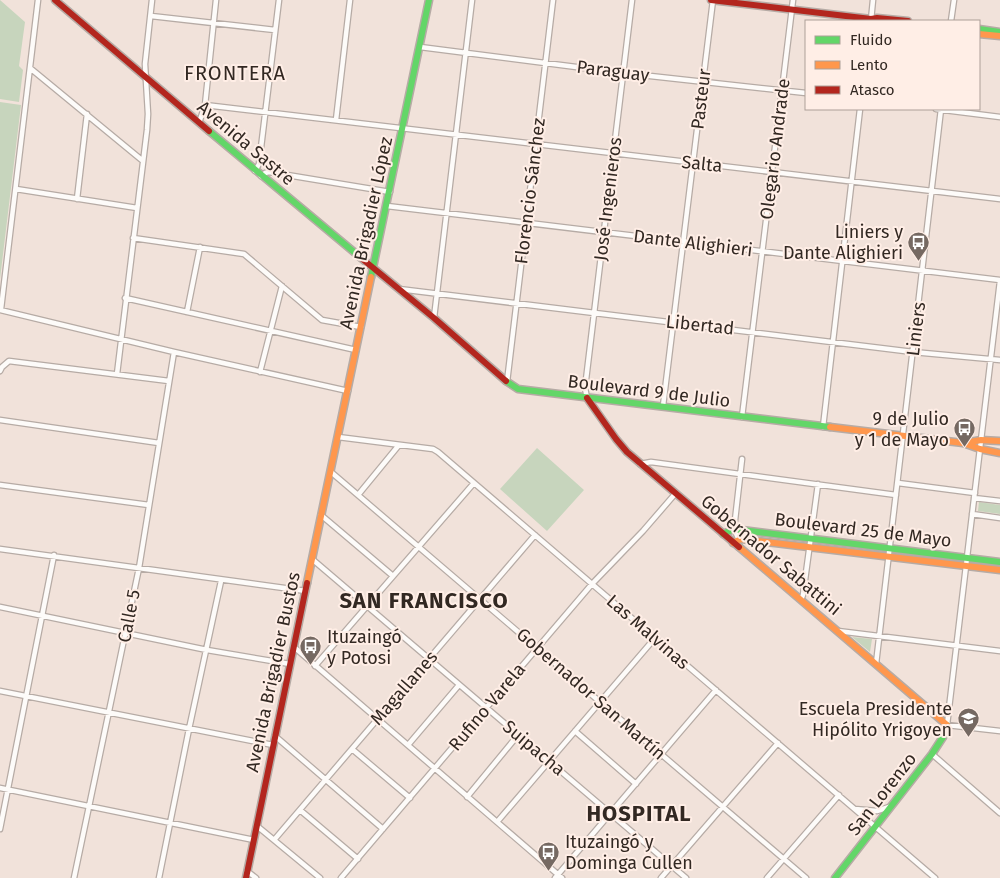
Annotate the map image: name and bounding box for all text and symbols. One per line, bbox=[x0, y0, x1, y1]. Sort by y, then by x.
legend bbox=[805, 20, 980, 110]
text: Fluido bbox=[850, 31, 892, 49]
street label: Paraguay bbox=[575, 56, 651, 86]
text: Lento bbox=[850, 56, 888, 74]
district label: FRONTERA bbox=[184, 61, 286, 85]
street label: Pasteur bbox=[686, 67, 716, 131]
street label: Olegario Andrade bbox=[755, 77, 795, 221]
text: Atasco bbox=[850, 81, 895, 99]
street label: Avenida Sastre bbox=[193, 96, 299, 190]
street label: Florencio Sánchez bbox=[510, 117, 550, 265]
street label: Avenida Brigadier López bbox=[335, 135, 397, 331]
street label: José Ingenieros bbox=[589, 136, 627, 262]
street label: Salta bbox=[681, 151, 723, 177]
place label: Liniers y Dante Alighieri bbox=[783, 221, 903, 264]
street label: Dante Alighieri bbox=[632, 225, 754, 261]
bus stop icon: Liniers y Dante Alighieri bbox=[907, 230, 931, 261]
street label: Liniers bbox=[902, 301, 930, 357]
street label: Libertad bbox=[665, 310, 735, 340]
street label: Boulevard 9 de Julio bbox=[566, 370, 732, 412]
place label: 9 de Julio y 1 de Mayo bbox=[855, 408, 949, 451]
bus stop icon: 9 de Julio y 1 de Mayo bbox=[953, 417, 977, 448]
street label: Gobernador Sabattini bbox=[696, 490, 846, 620]
street label: Boulevard 25 de Mayo bbox=[773, 508, 953, 552]
street label: Avenida Brigadier Bustos bbox=[241, 570, 305, 774]
district label: SAN FRANCISCO bbox=[339, 587, 509, 614]
street label: Calle 5 bbox=[113, 588, 145, 644]
street label: Las Malvinas bbox=[602, 590, 694, 674]
street label: Gobernador San Martín bbox=[512, 623, 670, 765]
place label: Ituzaingó y Potosi bbox=[327, 626, 402, 669]
bus stop icon: Ituzaingó y Potosi bbox=[299, 635, 323, 666]
street label: Magallanes bbox=[366, 646, 442, 730]
street label: Rufino Varela bbox=[444, 659, 530, 755]
place label: Escuela Presidente Hipólito Yrigoyen bbox=[799, 698, 952, 741]
school or university icon: Escuela Presidente Hipólito Yrigoyen bbox=[956, 707, 980, 738]
street label: Suipacha bbox=[498, 716, 570, 780]
street label: San Lorenzo bbox=[843, 748, 921, 840]
district label: HOSPITAL bbox=[586, 800, 692, 827]
place label: Ituzaingó y Dominga Cullen bbox=[565, 831, 693, 874]
bus stop icon: Ituzaingó y Dominga Cullen bbox=[537, 840, 561, 871]

